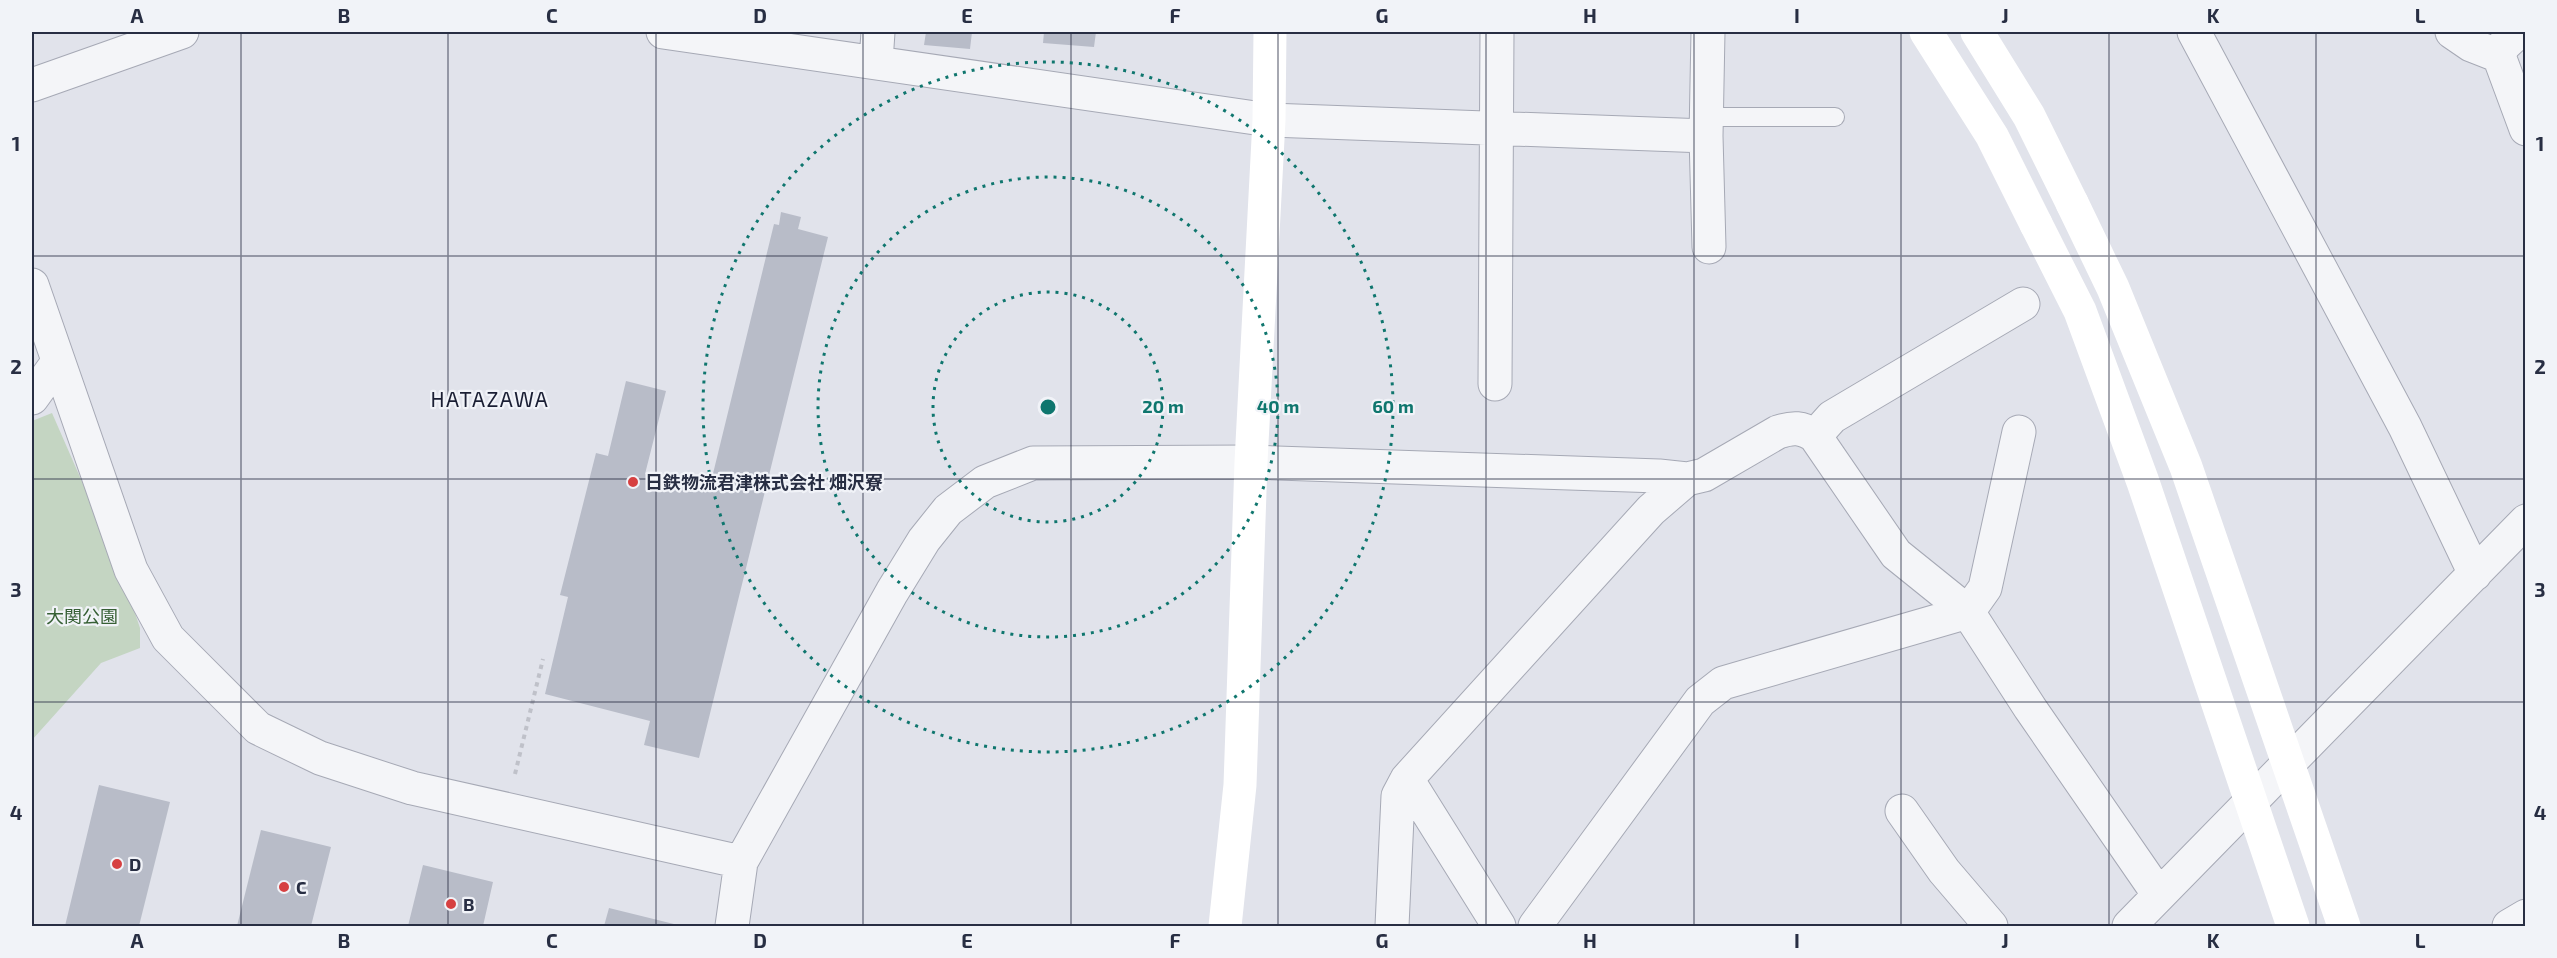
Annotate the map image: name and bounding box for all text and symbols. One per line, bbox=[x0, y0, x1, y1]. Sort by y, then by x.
text: A bbox=[130, 3, 144, 27]
text: B bbox=[338, 3, 350, 27]
text: C bbox=[546, 3, 558, 27]
text: D bbox=[753, 3, 767, 27]
text: E bbox=[961, 3, 973, 27]
text: F bbox=[1169, 3, 1181, 27]
text: G bbox=[1376, 3, 1388, 27]
text: H bbox=[1583, 3, 1597, 27]
text: I bbox=[1794, 3, 1800, 27]
text: J bbox=[2001, 3, 2009, 27]
text: K bbox=[2207, 3, 2220, 27]
text: L bbox=[2415, 3, 2426, 27]
text: 1 bbox=[12, 131, 20, 155]
text: 1 bbox=[2536, 131, 2544, 155]
text: 2 bbox=[10, 354, 22, 378]
text: 2 bbox=[2534, 354, 2546, 378]
district label: HATAZAWA bbox=[431, 386, 549, 411]
text: 20 m bbox=[1142, 395, 1184, 417]
text: 40 m bbox=[1257, 395, 1299, 417]
text: 60 m bbox=[1372, 395, 1414, 417]
centre of rings bbox=[1038, 397, 1058, 417]
place label: 日鉄物流君津株式会社 畑沢寮 bbox=[645, 471, 883, 493]
marker: 日鉄物流君津株式会社 畑沢寮 bbox=[626, 475, 640, 489]
text: 3 bbox=[10, 577, 22, 601]
text: 3 bbox=[2534, 577, 2546, 601]
park label: 大関公園 bbox=[46, 605, 118, 627]
text: 4 bbox=[10, 800, 23, 824]
text: 4 bbox=[2534, 800, 2547, 824]
place label: D bbox=[129, 853, 141, 875]
marker: D bbox=[110, 857, 124, 871]
place label: C bbox=[296, 876, 307, 898]
marker: C bbox=[277, 880, 291, 894]
place label: B bbox=[463, 893, 475, 915]
marker: B bbox=[444, 897, 458, 911]
text: A bbox=[130, 928, 144, 952]
text: B bbox=[338, 928, 350, 952]
text: C bbox=[546, 928, 558, 952]
text: D bbox=[753, 928, 767, 952]
text: E bbox=[961, 928, 973, 952]
text: F bbox=[1169, 928, 1181, 952]
text: G bbox=[1376, 928, 1388, 952]
text: H bbox=[1583, 928, 1597, 952]
text: I bbox=[1794, 928, 1800, 952]
text: J bbox=[2001, 928, 2009, 952]
text: K bbox=[2207, 928, 2220, 952]
text: L bbox=[2415, 928, 2426, 952]

